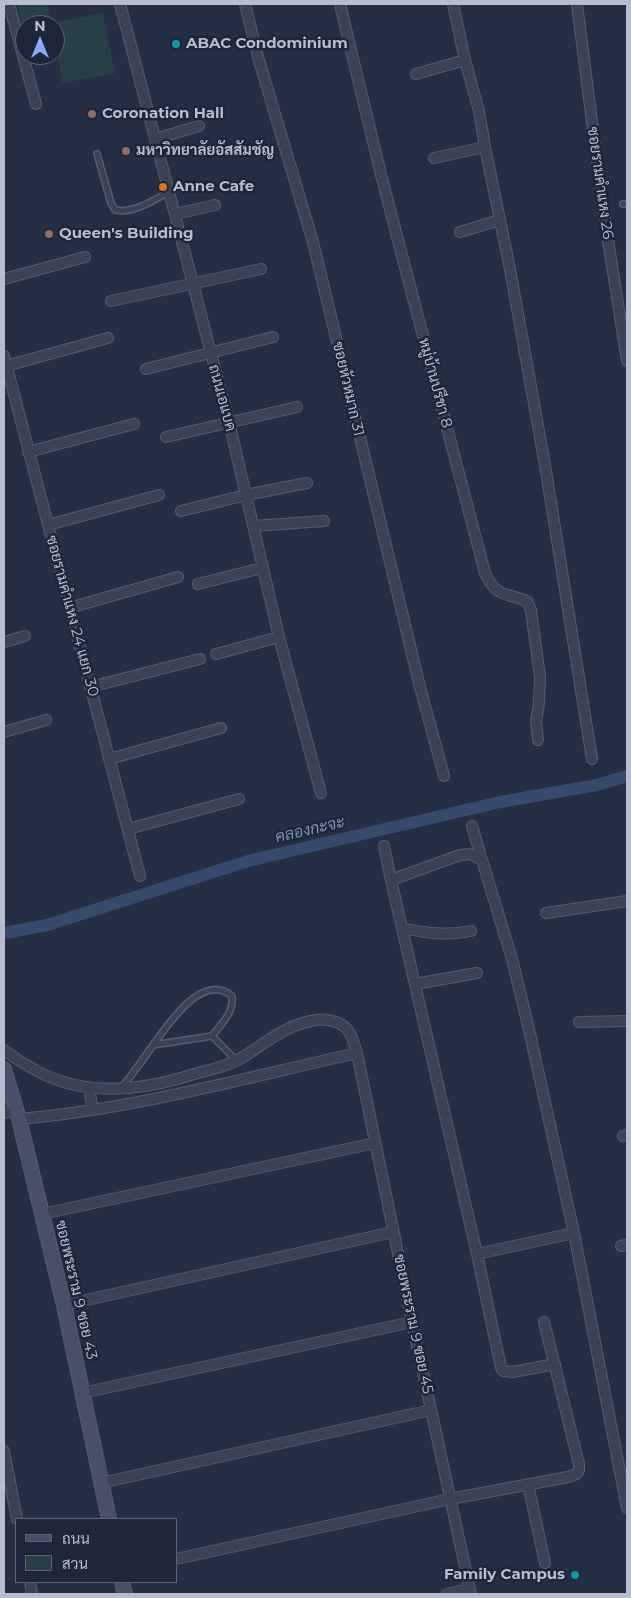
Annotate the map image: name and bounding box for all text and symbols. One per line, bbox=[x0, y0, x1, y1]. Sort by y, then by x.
north arrow bbox=[15, 15, 65, 65]
text: N bbox=[34, 17, 46, 35]
place label: ABAC Condominium bbox=[186, 35, 348, 53]
marker: ABAC Condominium bbox=[170, 38, 182, 50]
place label: Coronation Hall bbox=[102, 105, 224, 123]
marker: Coronation Hall bbox=[86, 108, 98, 120]
street label: ซอยรามคำแหง 26 bbox=[583, 126, 617, 240]
place label: มหาวิทยาลัยอัสสัมชัญ bbox=[136, 142, 274, 160]
marker: มหาวิทยาลัยอัสสัมชัญ bbox=[120, 145, 132, 157]
place label: Anne Cafe bbox=[173, 178, 254, 196]
marker: Anne Cafe bbox=[157, 181, 169, 193]
place label: Queen's Building bbox=[59, 225, 194, 243]
marker: Queen's Building bbox=[43, 228, 55, 240]
street label: หมู่บ้านปรีชา 8 bbox=[414, 336, 456, 430]
street label: ซอยหัวหมาก 31 bbox=[328, 340, 368, 438]
street label: ถนนเอแบค bbox=[204, 362, 240, 434]
street label: ซอยรามคำแหง 24 แยก 30 bbox=[42, 534, 102, 698]
water label: คลองกะจะ bbox=[273, 813, 347, 847]
street label: ซอยพระราม 9 ซอย 43 bbox=[51, 1219, 101, 1361]
street label: ซอยพระราม 9 ซอย 45 bbox=[389, 1253, 437, 1395]
legend bbox=[15, 1518, 178, 1583]
text: ถนน bbox=[62, 1529, 90, 1548]
text: สวน bbox=[62, 1554, 88, 1573]
place label: Family Campus bbox=[444, 1566, 565, 1584]
marker: Family Campus bbox=[569, 1569, 581, 1581]

